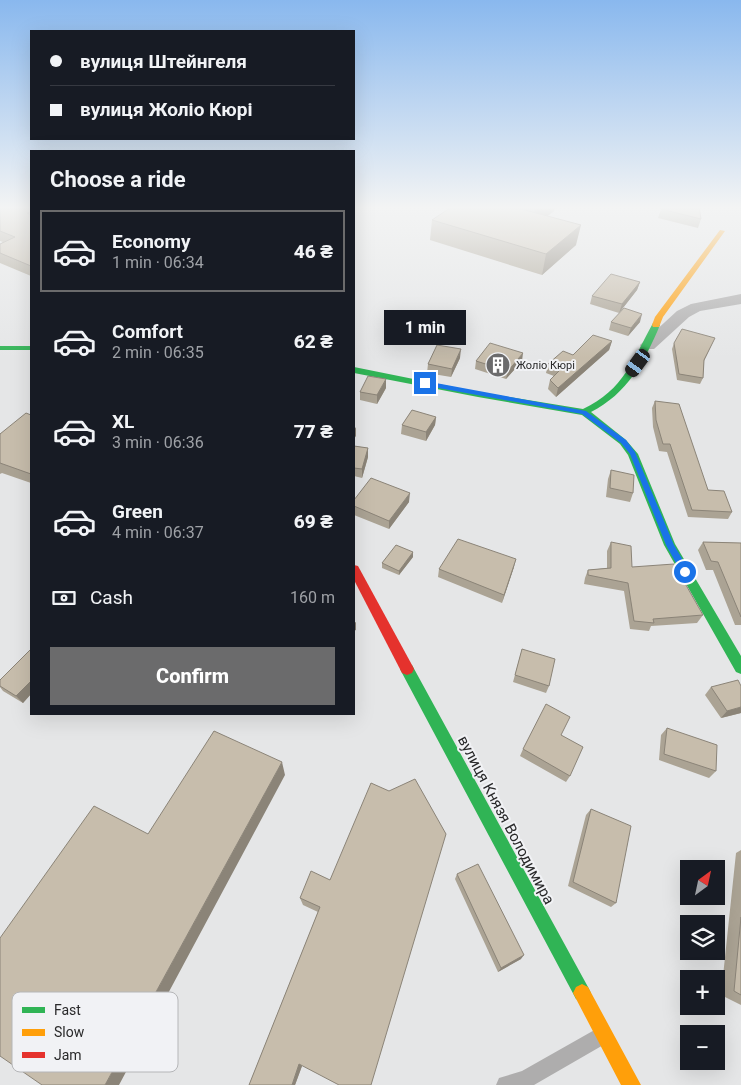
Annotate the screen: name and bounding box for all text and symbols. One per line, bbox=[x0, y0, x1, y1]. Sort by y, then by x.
text: вулиця Штейнгеля bbox=[80, 50, 247, 73]
text: вулиця Жоліо Кюрі bbox=[80, 98, 252, 121]
text: Choose a ride bbox=[50, 167, 186, 192]
icon: car bbox=[52, 229, 97, 274]
text: Economy bbox=[112, 230, 191, 253]
text: 46 ₴ bbox=[294, 240, 333, 263]
text: 1 min · 06:34 bbox=[112, 253, 204, 272]
callout: 1 min bbox=[384, 310, 466, 346]
text: 1 min bbox=[405, 318, 445, 337]
icon: car bbox=[52, 319, 97, 364]
text: Comfort bbox=[112, 320, 183, 343]
text: 62 ₴ bbox=[294, 330, 333, 353]
text: 2 min · 06:35 bbox=[112, 343, 204, 362]
car bbox=[623, 346, 652, 380]
building icon: Жоліо Кюрі bbox=[485, 352, 511, 378]
place label: Жоліо Кюрі bbox=[516, 359, 575, 372]
route end bbox=[414, 372, 436, 394]
icon: car bbox=[52, 409, 97, 454]
text: XL bbox=[112, 410, 134, 433]
text: 77 ₴ bbox=[294, 420, 333, 443]
text: 3 min · 06:36 bbox=[112, 433, 204, 452]
icon: car bbox=[52, 499, 97, 544]
text: Green bbox=[112, 500, 163, 523]
text: 69 ₴ bbox=[294, 510, 333, 533]
text: 4 min · 06:37 bbox=[112, 523, 204, 542]
route start bbox=[674, 561, 696, 583]
icon: cash bbox=[50, 584, 78, 612]
text: Cash bbox=[90, 586, 133, 609]
text: 160 m bbox=[290, 588, 335, 607]
button: Confirm bbox=[50, 647, 335, 705]
street label: вулиця Князя Володимира bbox=[454, 733, 558, 907]
north arrow bbox=[680, 860, 725, 905]
map controls bbox=[680, 860, 725, 1070]
button: layers bbox=[680, 915, 725, 960]
button: + bbox=[680, 970, 725, 1015]
legend bbox=[12, 992, 178, 1072]
text: Fast bbox=[54, 1002, 81, 1018]
text: Slow bbox=[54, 1024, 85, 1040]
button: − bbox=[680, 1025, 725, 1070]
text: Jam bbox=[54, 1047, 82, 1063]

